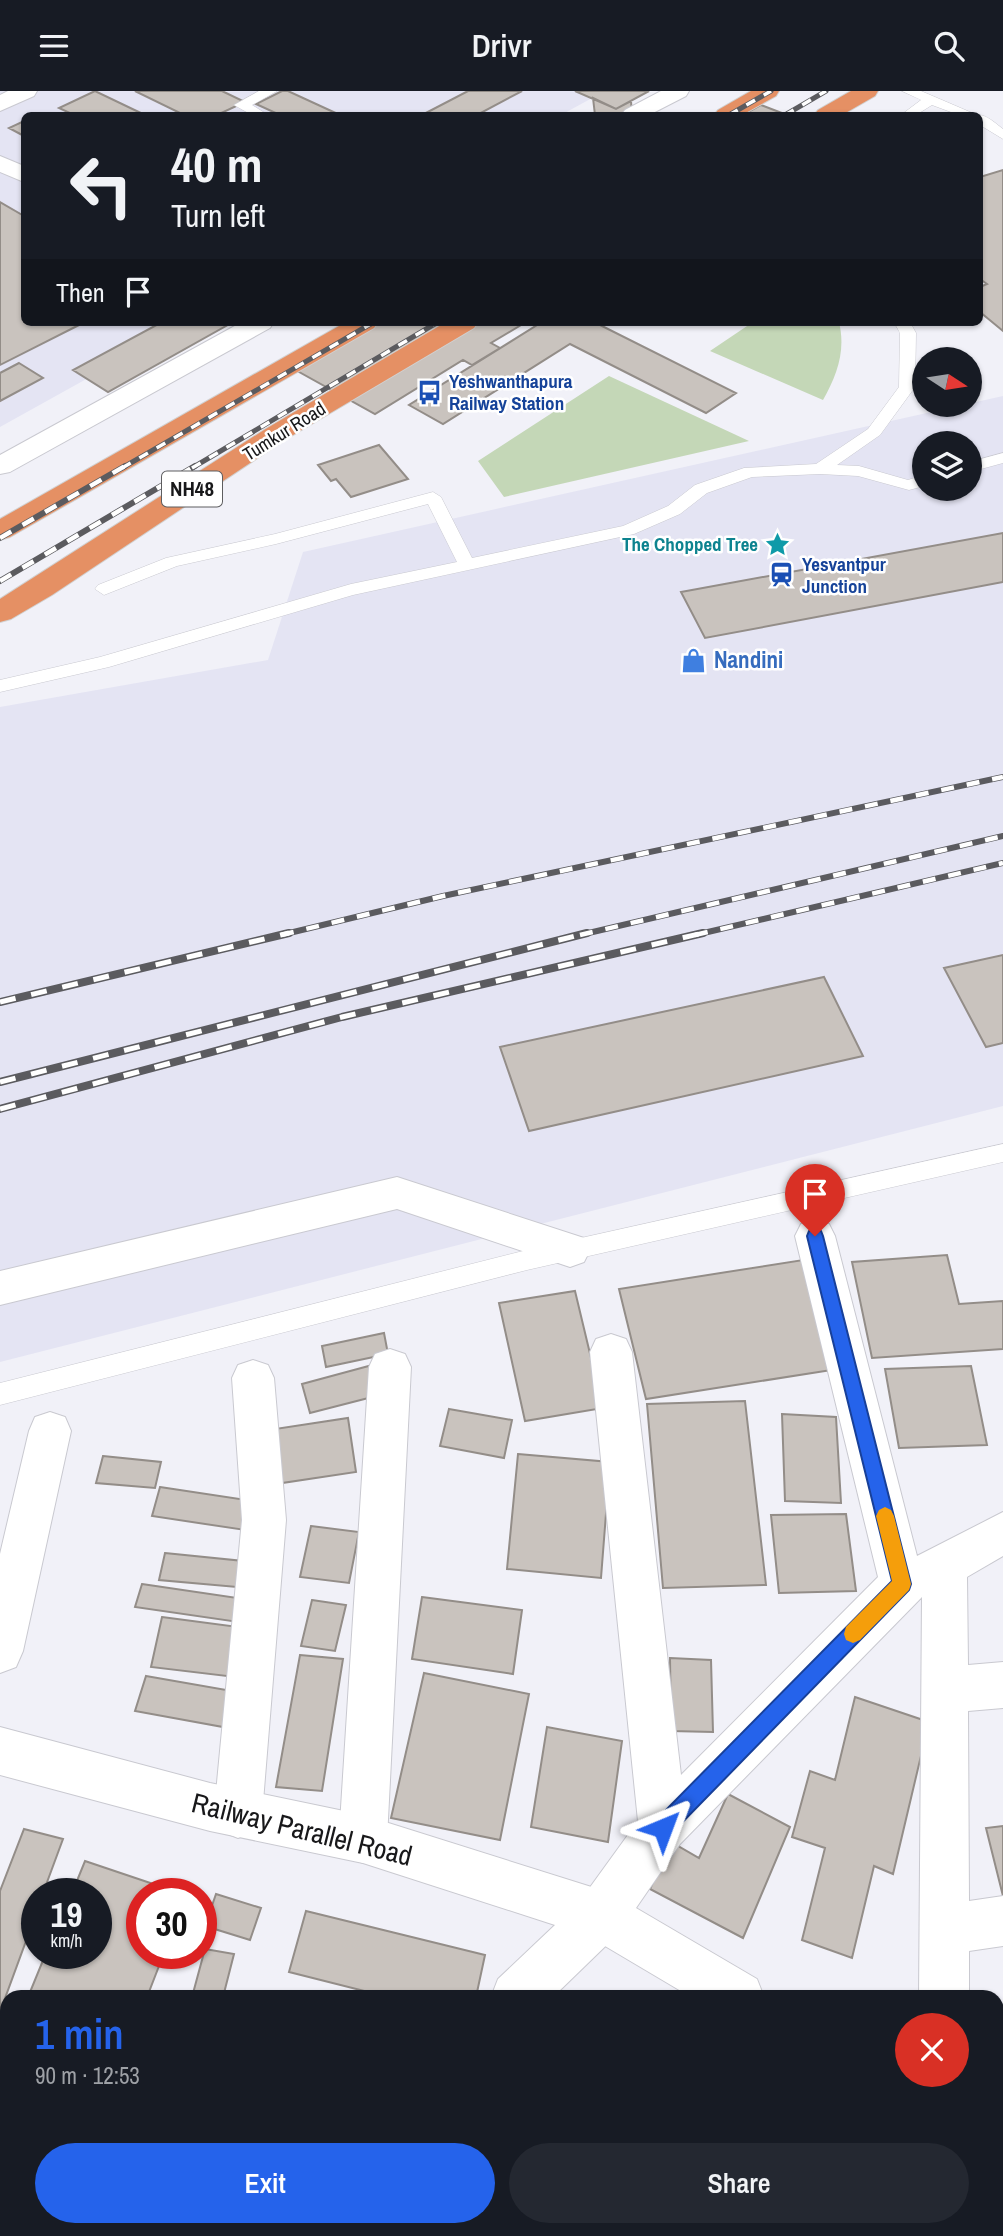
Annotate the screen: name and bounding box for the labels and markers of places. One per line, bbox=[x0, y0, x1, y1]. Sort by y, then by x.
place label: Yeshwanthapura Railway Station bbox=[449, 368, 573, 416]
bus stop icon: Yeshwanthapura Railway Station bbox=[415, 378, 443, 406]
place icon: The Chopped Tree bbox=[764, 530, 792, 558]
place label: The Chopped Tree bbox=[622, 531, 758, 557]
place label: Yesvantpur Junction bbox=[802, 551, 886, 599]
station icon: Yesvantpur Junction bbox=[768, 561, 796, 589]
place label: Nandini bbox=[714, 644, 783, 675]
shop icon: Nandini bbox=[680, 646, 708, 674]
pin bbox=[785, 1164, 845, 1236]

